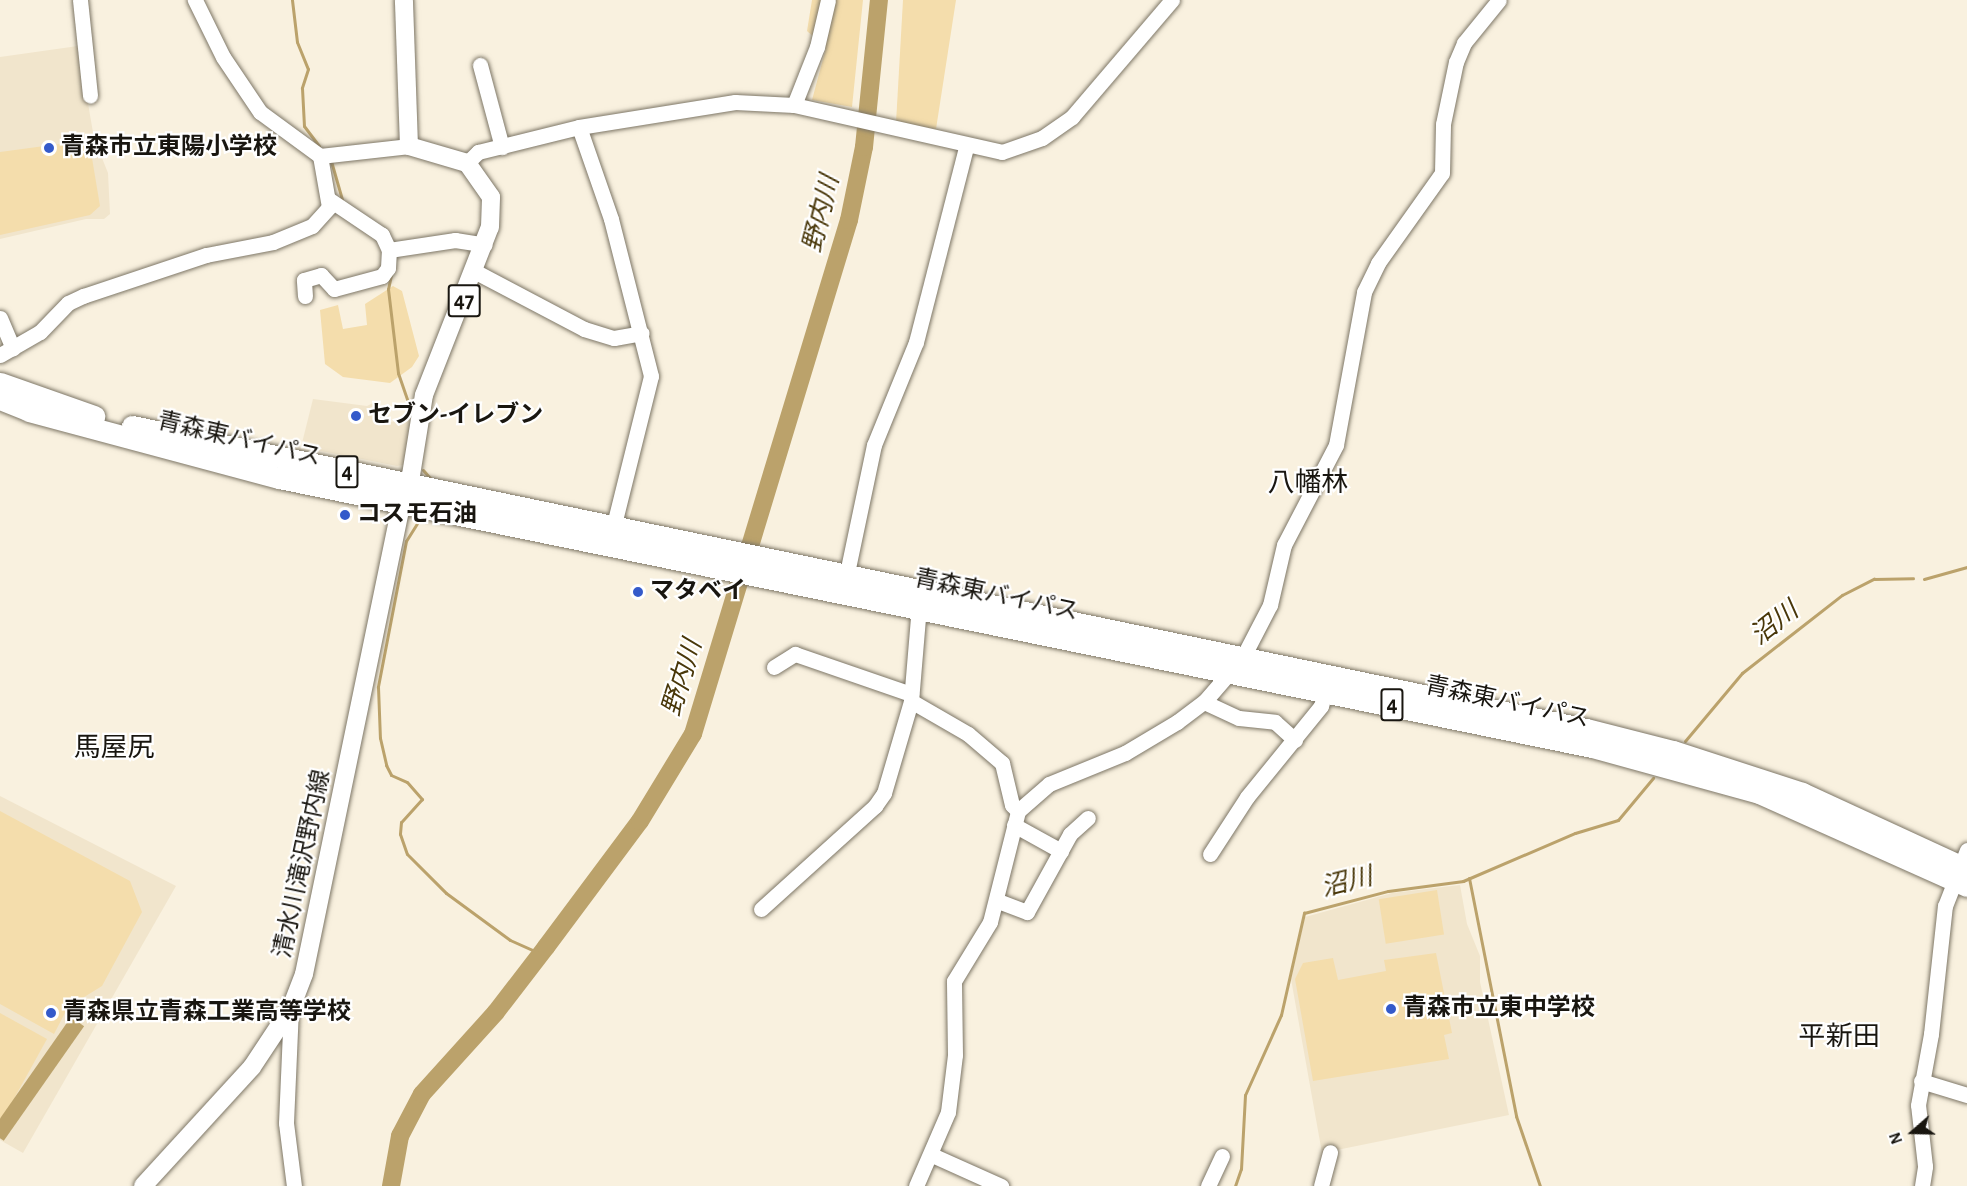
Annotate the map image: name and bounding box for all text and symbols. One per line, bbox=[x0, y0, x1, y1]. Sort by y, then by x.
place label: 青森市立東陽小学校 bbox=[61, 134, 277, 162]
marker: 青森市立東陽小学校 bbox=[42, 141, 56, 155]
water label: 野内川 bbox=[797, 172, 847, 256]
road number: 47 bbox=[448, 282, 480, 320]
place label: セブン-イレブン bbox=[368, 402, 543, 430]
street label: 青森東バイパス bbox=[154, 407, 324, 473]
marker: セブン-イレブン bbox=[349, 409, 363, 423]
road number: 4 bbox=[335, 453, 359, 491]
district label: 八幡林 bbox=[1268, 467, 1348, 499]
place label: コスモ石油 bbox=[357, 501, 477, 529]
marker: コスモ石油 bbox=[338, 508, 352, 522]
street label: 青森東バイパス bbox=[911, 564, 1081, 628]
place label: マタベイ bbox=[650, 578, 746, 606]
marker: マタベイ bbox=[631, 585, 645, 599]
water label: 沼川 bbox=[1745, 596, 1805, 652]
water label: 野内川 bbox=[657, 636, 709, 720]
street label: 青森東バイパス bbox=[1422, 671, 1592, 735]
road number: 4 bbox=[1380, 686, 1404, 724]
district label: 馬屋尻 bbox=[74, 732, 154, 764]
street label: 清水川滝沢野内線 bbox=[269, 767, 337, 961]
water label: 沼川 bbox=[1318, 862, 1376, 904]
place label: 青森市立東中学校 bbox=[1403, 995, 1595, 1023]
place label: 青森県立青森工業高等学校 bbox=[63, 999, 351, 1027]
marker: 青森市立東中学校 bbox=[1384, 1002, 1398, 1016]
marker: 青森県立青森工業高等学校 bbox=[44, 1006, 58, 1020]
district label: 平新田 bbox=[1799, 1021, 1879, 1053]
north arrow bbox=[1883, 1102, 1943, 1162]
text: N bbox=[1887, 1130, 1906, 1146]

